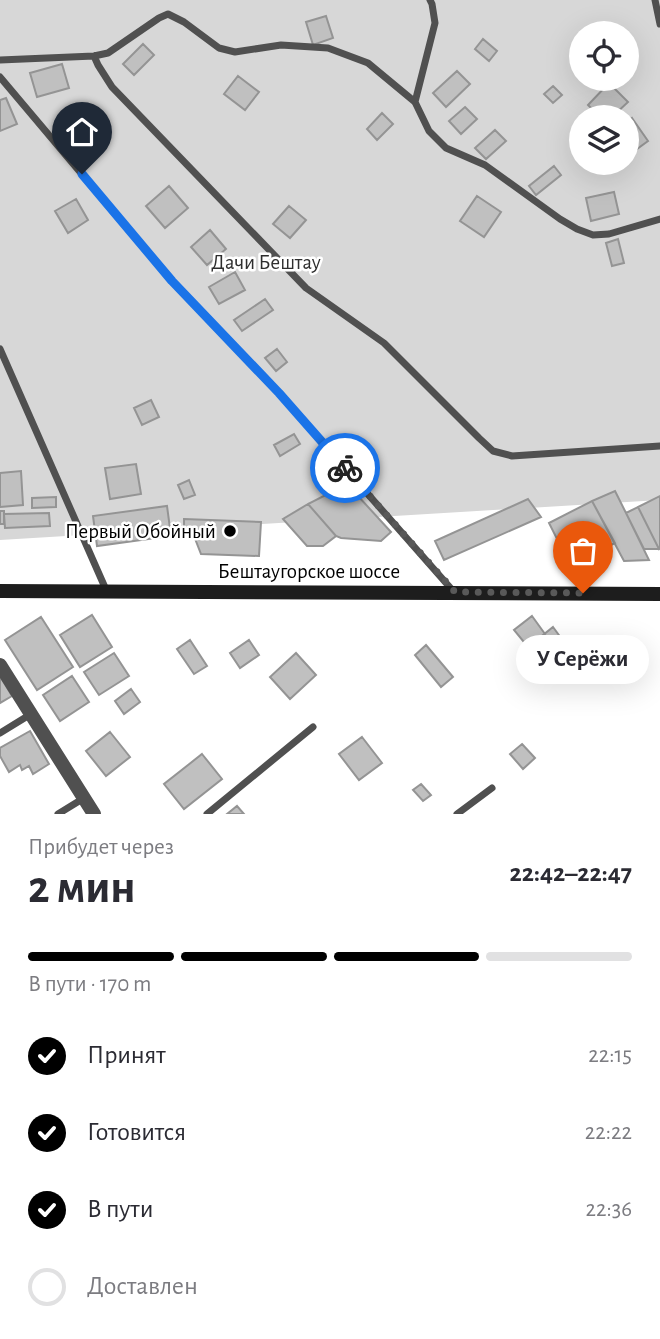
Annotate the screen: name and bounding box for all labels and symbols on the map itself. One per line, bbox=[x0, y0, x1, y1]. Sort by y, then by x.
pin bbox=[52, 102, 112, 174]
park label: Дачи Бештау bbox=[211, 252, 321, 273]
courier bbox=[310, 433, 380, 503]
place label: Первый Обойный bbox=[65, 521, 216, 542]
pin bbox=[553, 521, 613, 593]
marker: Первый Обойный bbox=[222, 523, 238, 539]
street label: Бештаугорское шоссе bbox=[218, 561, 400, 582]
callout: У Серёжи bbox=[516, 635, 650, 684]

